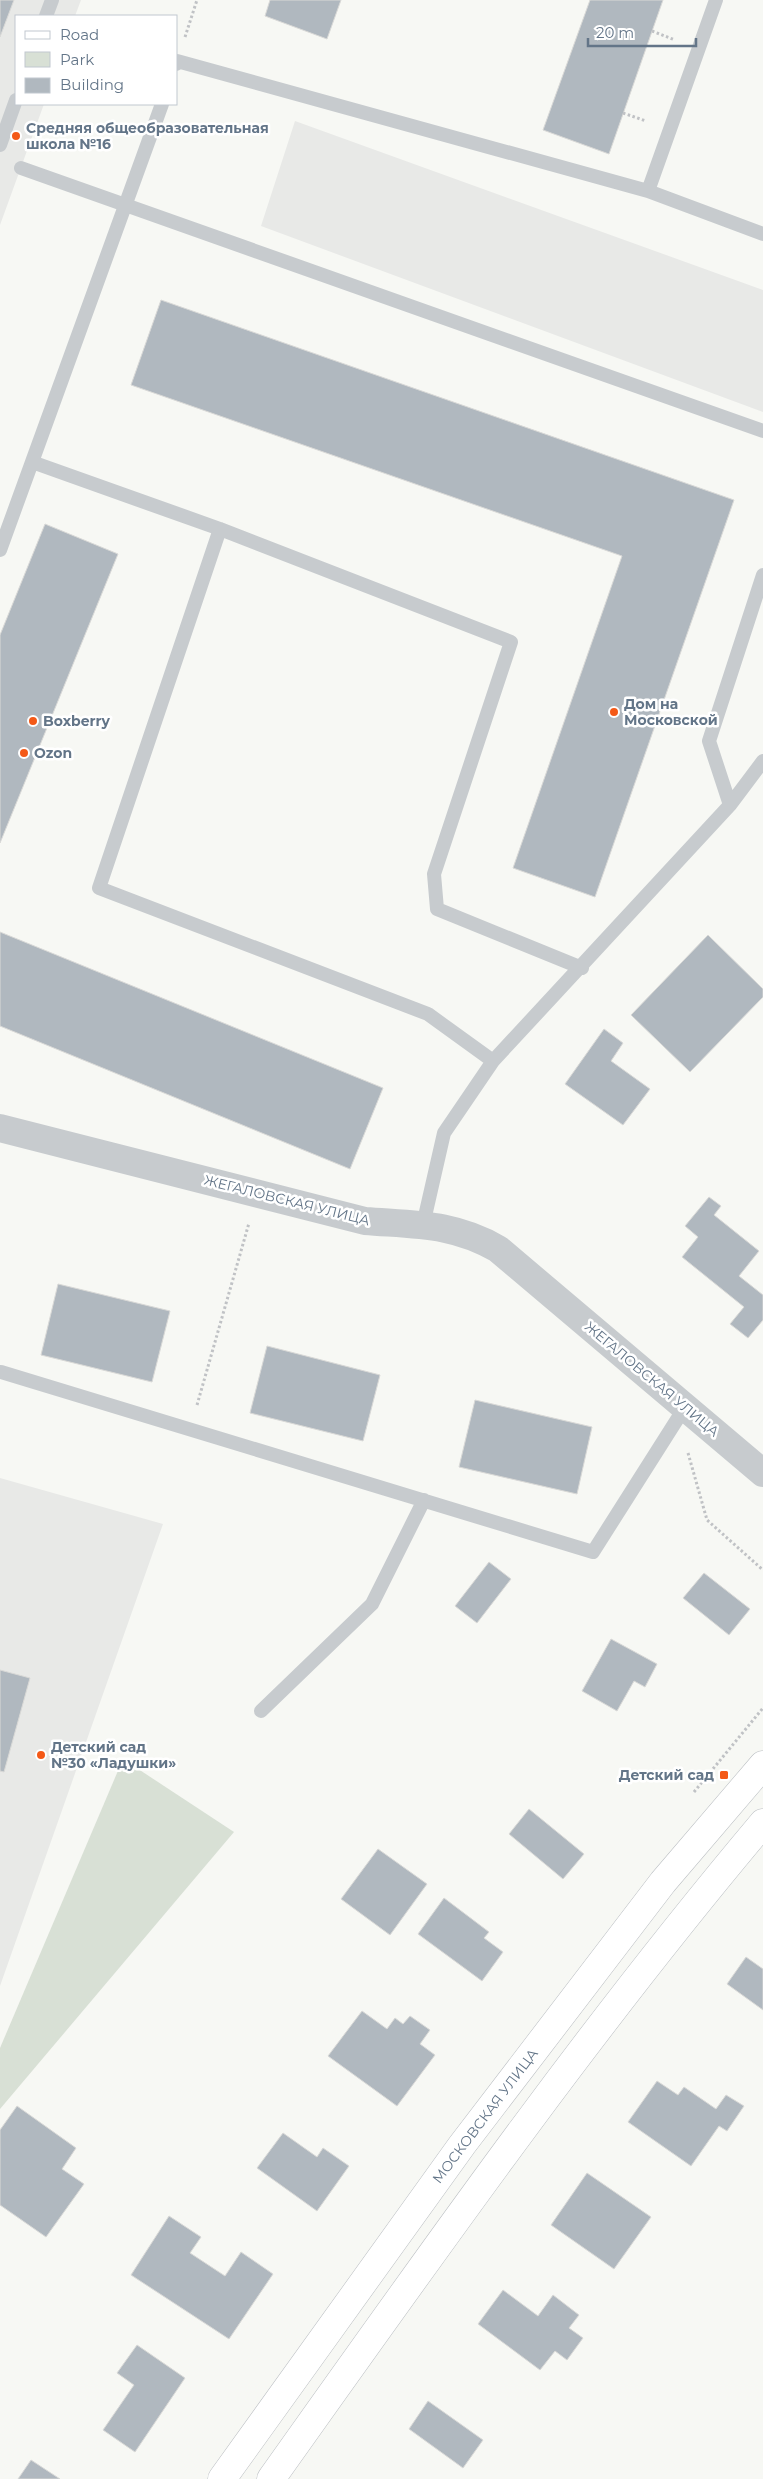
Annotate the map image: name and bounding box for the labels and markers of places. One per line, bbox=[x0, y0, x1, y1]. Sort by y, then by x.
place label: Средняя общеобразовательная школа №16 bbox=[26, 119, 269, 153]
marker: Средняя общеобразовательная школа №16 bbox=[10, 130, 22, 142]
place label: Дом на Московской bbox=[624, 695, 718, 729]
marker: Дом на Московской bbox=[608, 706, 620, 718]
place label: Boxberry bbox=[43, 712, 111, 730]
marker: Boxberry bbox=[27, 715, 39, 727]
place label: Ozon bbox=[34, 744, 72, 762]
marker: Ozon bbox=[18, 747, 30, 759]
place label: Детский сад №30 «Ладушки» bbox=[51, 1738, 176, 1772]
marker: Детский сад №30 «Ладушки» bbox=[35, 1749, 47, 1761]
place label: Детский сад bbox=[619, 1766, 714, 1784]
marker: Детский сад bbox=[718, 1769, 730, 1781]

